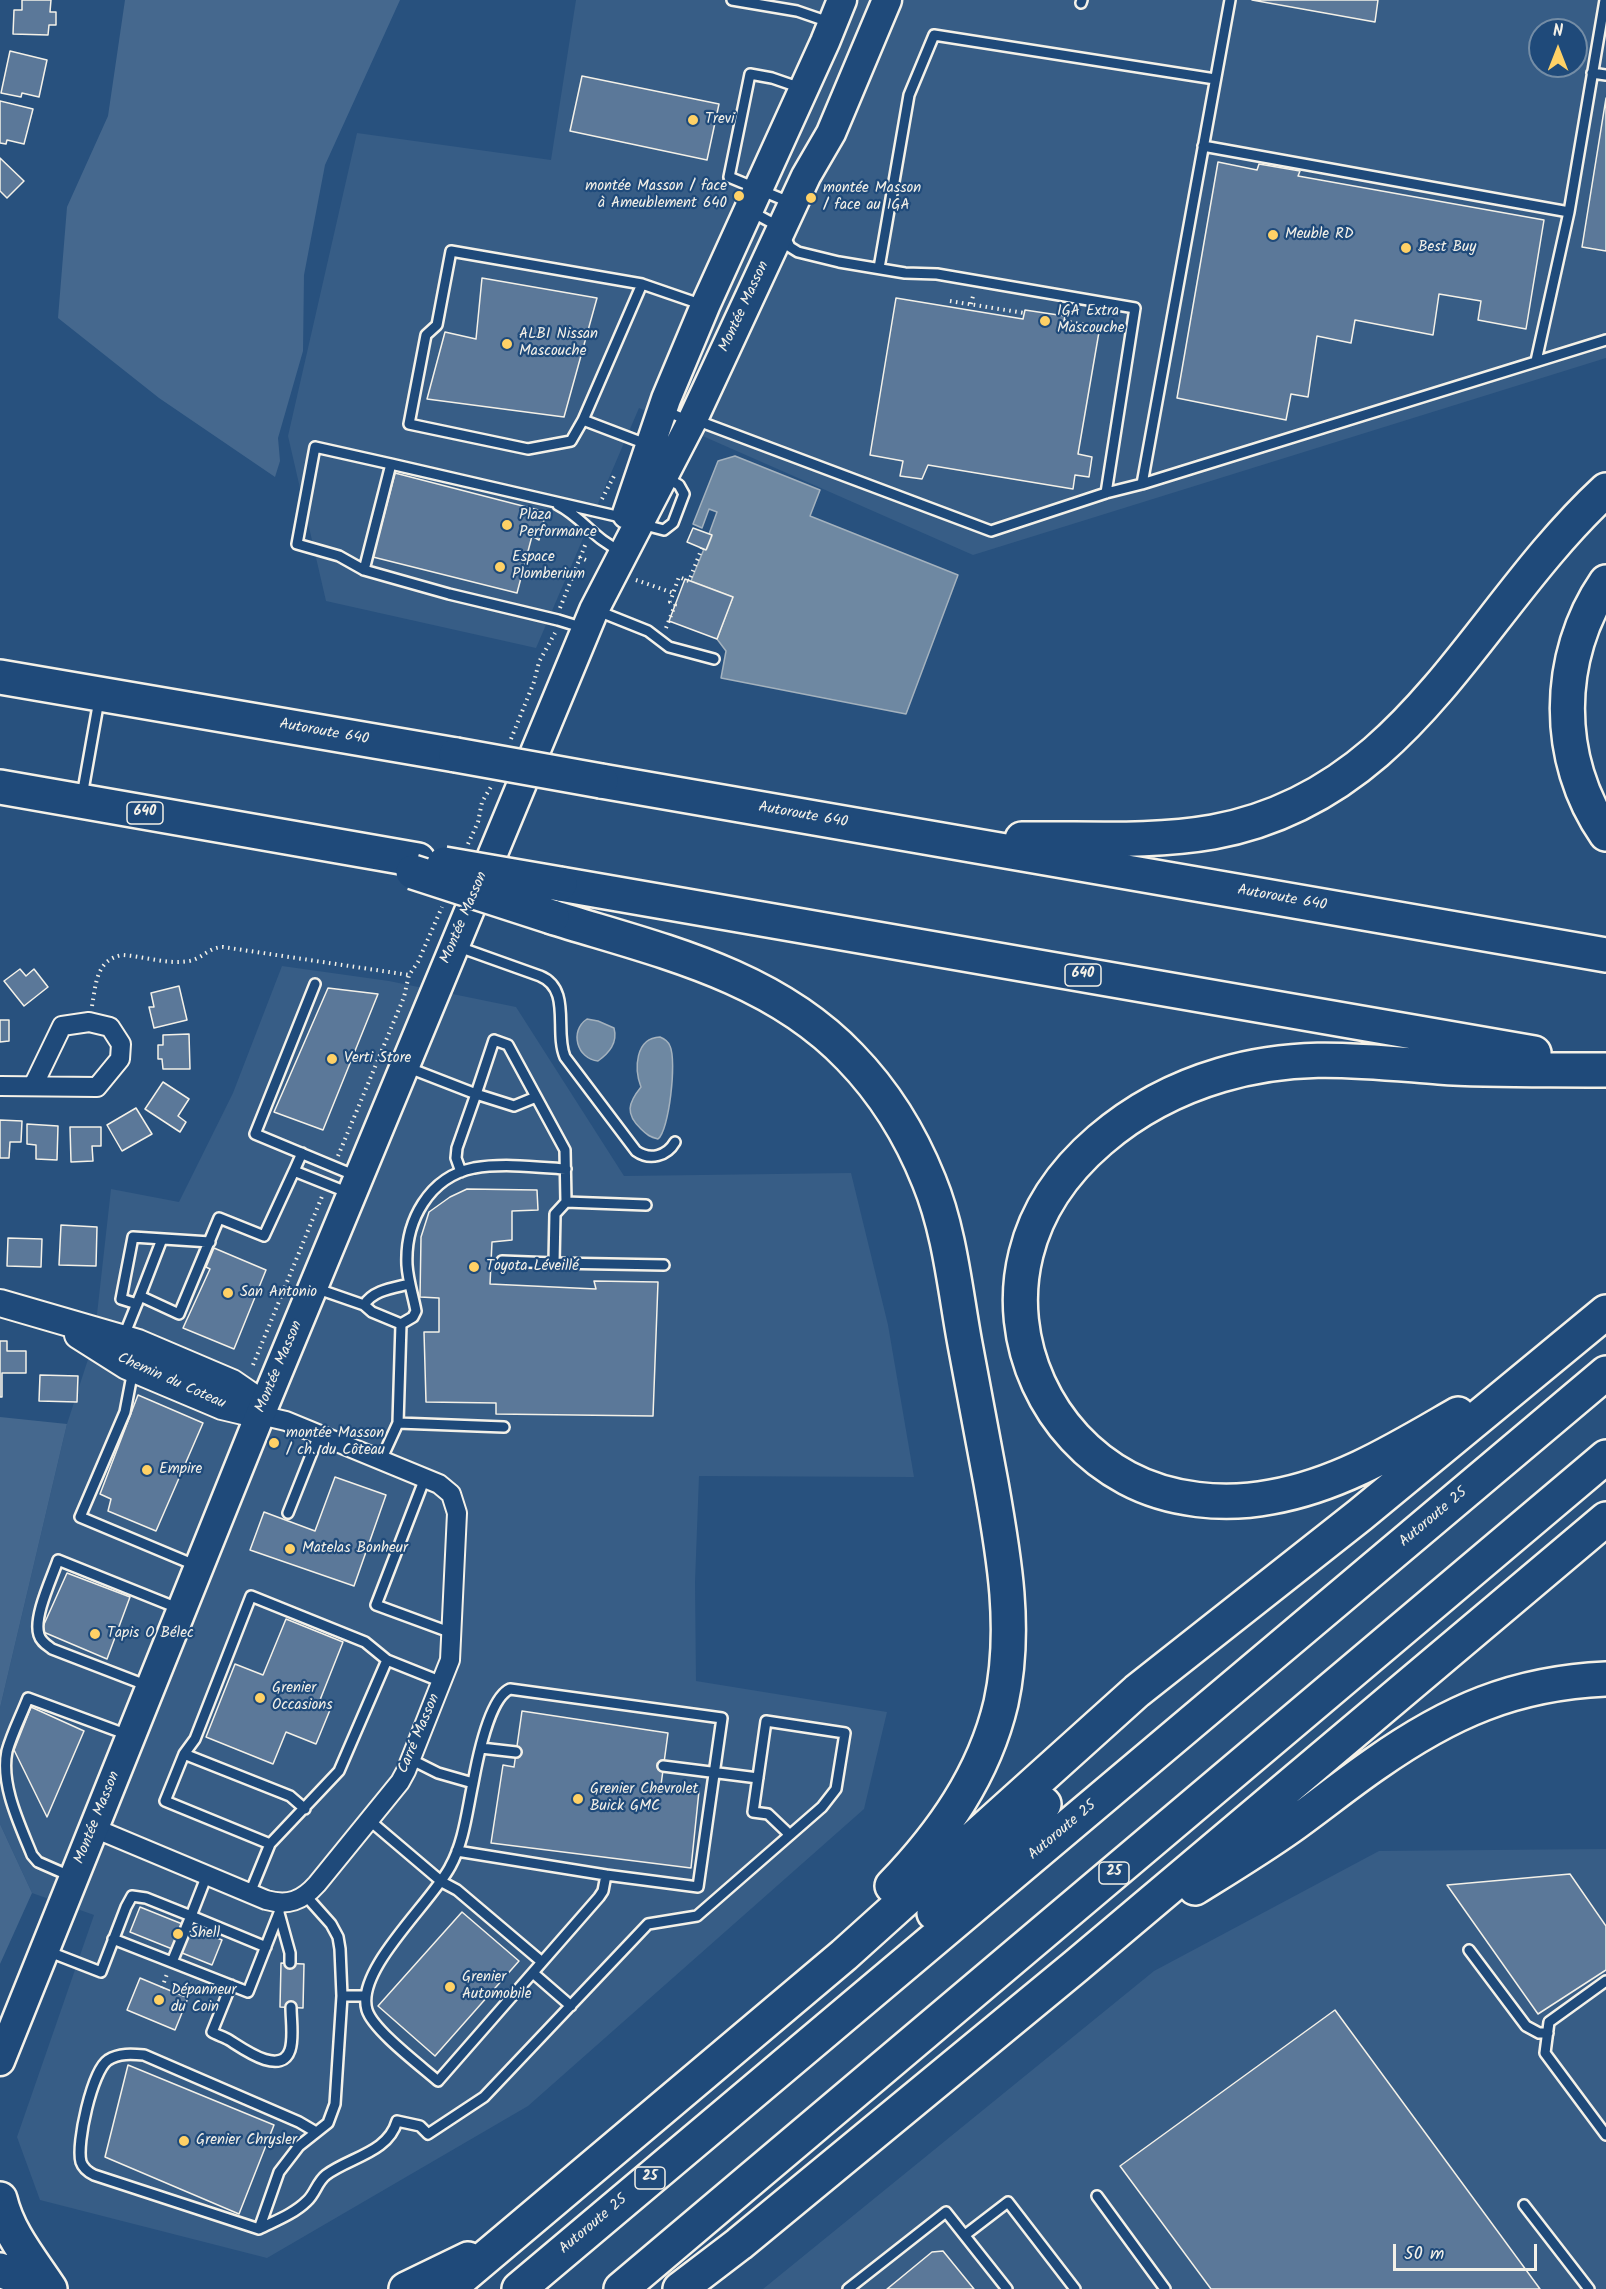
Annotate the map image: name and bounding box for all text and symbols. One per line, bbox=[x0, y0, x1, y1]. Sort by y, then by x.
north arrow bbox=[1528, 18, 1588, 78]
text: N bbox=[1553, 19, 1563, 44]
place label: Trevi bbox=[705, 111, 735, 129]
marker: Trevi bbox=[686, 113, 700, 127]
place label: montée Masson / face à Ameublement 640 bbox=[585, 178, 727, 213]
place label: montée Masson / face au IGA bbox=[823, 180, 921, 215]
marker: montée Masson / face à Ameublement 640 bbox=[732, 189, 746, 203]
marker: montée Masson / face au IGA bbox=[804, 191, 818, 205]
place label: Meuble RD bbox=[1285, 226, 1354, 244]
marker: Meuble RD bbox=[1266, 228, 1280, 242]
place label: Best Buy bbox=[1418, 239, 1476, 257]
marker: Best Buy bbox=[1399, 241, 1413, 255]
street label: Montée Masson bbox=[716, 259, 774, 355]
place label: IGA Extra Mascouche bbox=[1057, 303, 1124, 338]
marker: IGA Extra Mascouche bbox=[1038, 314, 1052, 328]
place label: ALBI Nissan Mascouche bbox=[519, 326, 598, 361]
marker: ALBI Nissan Mascouche bbox=[500, 337, 514, 351]
place label: Plaza Performance bbox=[519, 507, 597, 542]
marker: Plaza Performance bbox=[500, 518, 514, 532]
place label: Espace Plomberium bbox=[512, 549, 585, 584]
marker: Espace Plomberium bbox=[493, 560, 507, 574]
street label: Autoroute 640 bbox=[278, 716, 370, 750]
street label: Autoroute 640 bbox=[757, 799, 849, 833]
road number: 640 bbox=[127, 802, 163, 824]
street label: Montée Masson bbox=[438, 869, 492, 967]
street label: Autoroute 640 bbox=[1236, 882, 1328, 916]
road number: 640 bbox=[1065, 964, 1101, 986]
place label: Verti Store bbox=[344, 1050, 411, 1068]
marker: Verti Store bbox=[325, 1052, 339, 1066]
place label: Toyota Léveillé bbox=[486, 1258, 579, 1276]
marker: Toyota Léveillé bbox=[467, 1260, 481, 1274]
place label: San Antonio bbox=[240, 1284, 317, 1302]
marker: San Antonio bbox=[221, 1286, 235, 1300]
street label: Montée Masson bbox=[253, 1318, 307, 1416]
street label: Chemin du Coteau bbox=[114, 1350, 228, 1414]
place label: montée Masson / ch. du Côteau bbox=[286, 1425, 385, 1460]
marker: montée Masson / ch. du Côteau bbox=[267, 1436, 281, 1450]
place label: Empire bbox=[159, 1461, 202, 1479]
marker: Empire bbox=[140, 1463, 154, 1477]
street label: Autoroute 25 bbox=[1396, 1484, 1472, 1552]
place label: Matelas Bonheur bbox=[302, 1540, 408, 1558]
marker: Matelas Bonheur bbox=[283, 1542, 297, 1556]
place label: Tapis O Bélec bbox=[107, 1625, 194, 1643]
marker: Tapis O Bélec bbox=[88, 1627, 102, 1641]
place label: Grenier Occasions bbox=[272, 1680, 333, 1715]
marker: Grenier Occasions bbox=[253, 1691, 267, 1705]
street label: Carré Masson bbox=[395, 1691, 445, 1777]
street label: Montée Masson bbox=[71, 1769, 125, 1867]
place label: Grenier Chevrolet Buick GMC bbox=[590, 1781, 698, 1816]
marker: Grenier Chevrolet Buick GMC bbox=[571, 1792, 585, 1806]
street label: Autoroute 25 bbox=[1025, 1797, 1101, 1865]
road number: 25 bbox=[1099, 1862, 1129, 1884]
place label: Shell bbox=[190, 1925, 220, 1943]
marker: Shell bbox=[171, 1927, 185, 1941]
place label: Grenier Automobile bbox=[462, 1969, 532, 2004]
marker: Grenier Automobile bbox=[443, 1980, 457, 1994]
place label: Dépanneur du Coin bbox=[171, 1982, 236, 2017]
marker: Dépanneur du Coin bbox=[152, 1993, 166, 2007]
place label: Grenier Chrysler bbox=[196, 2132, 297, 2150]
marker: Grenier Chrysler bbox=[177, 2134, 191, 2148]
road number: 25 bbox=[635, 2167, 665, 2189]
street label: Autoroute 25 bbox=[556, 2191, 632, 2259]
scale bar bbox=[1396, 2232, 1540, 2270]
text: 50 m bbox=[1404, 2240, 1444, 2269]

